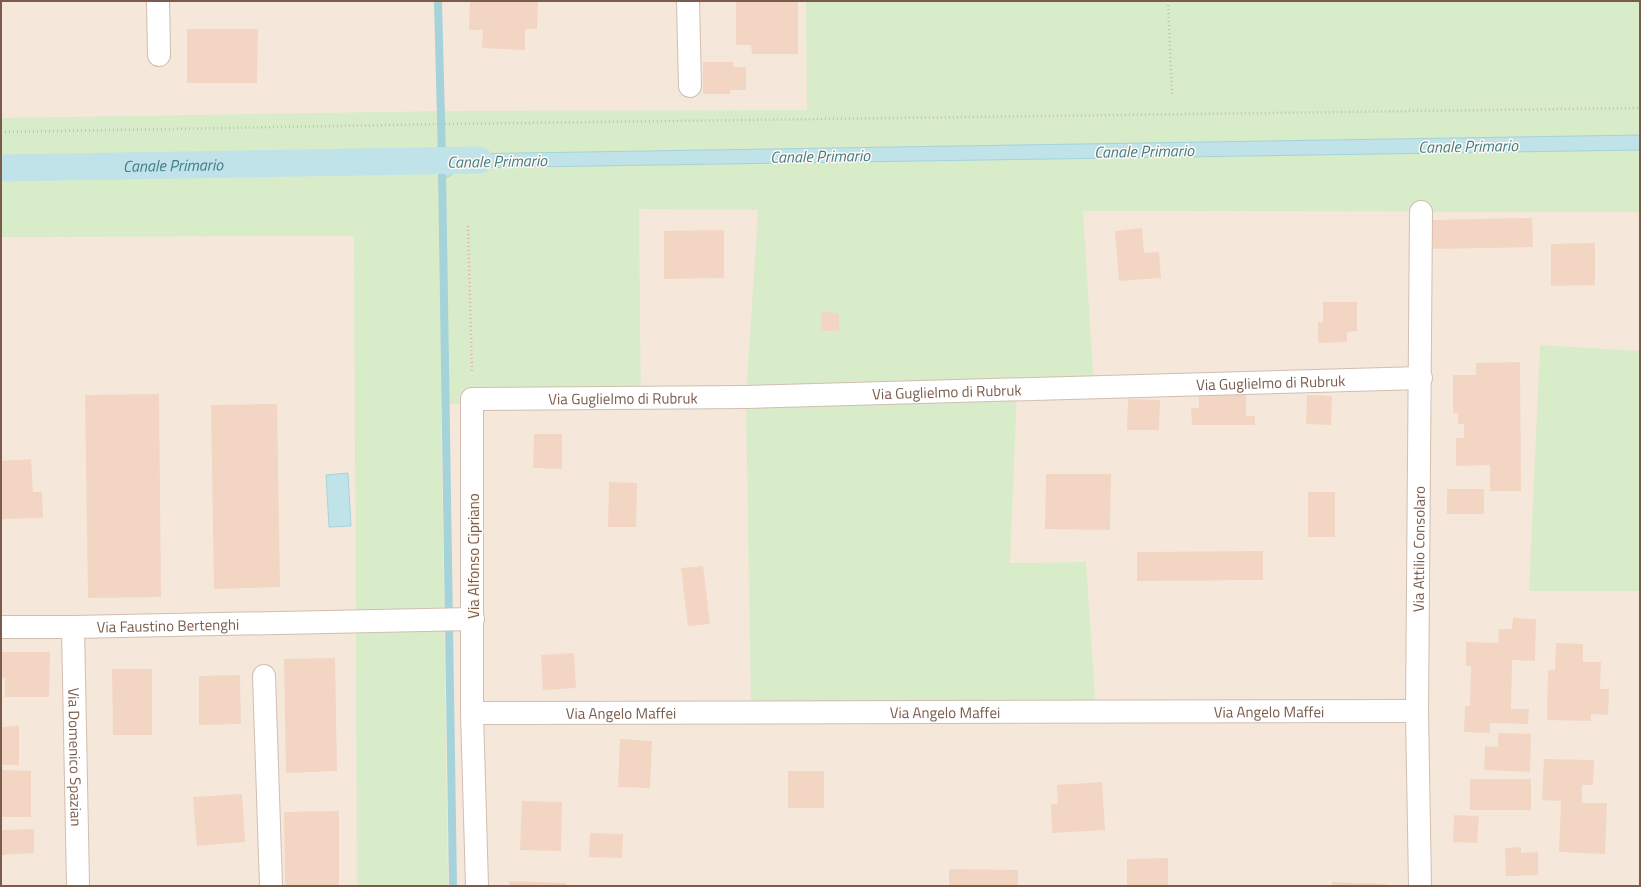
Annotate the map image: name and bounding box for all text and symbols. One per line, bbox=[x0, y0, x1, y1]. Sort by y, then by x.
water label: Canale Primario bbox=[1418, 133, 1519, 159]
water label: Canale Primario bbox=[1094, 138, 1195, 164]
water label: Canale Primario bbox=[770, 143, 871, 169]
water label: Canale Primario bbox=[447, 148, 548, 174]
water label: Canale Primario bbox=[123, 152, 224, 178]
street label: Via Guglielmo di Rubruk bbox=[1196, 369, 1346, 396]
street label: Via Guglielmo di Rubruk bbox=[872, 378, 1022, 405]
street label: Via Guglielmo di Rubruk bbox=[548, 386, 698, 410]
street label: Via Attilio Consolaro bbox=[1406, 486, 1430, 612]
street label: Via Alfonso Cipriano bbox=[462, 493, 485, 619]
street label: Via Faustino Bertenghi bbox=[96, 612, 240, 638]
street label: Via Domenico Spazian bbox=[63, 687, 88, 827]
street label: Via Angelo Maffei bbox=[890, 700, 1000, 724]
street label: Via Angelo Maffei bbox=[1214, 700, 1324, 723]
street label: Via Angelo Maffei bbox=[566, 701, 676, 724]

